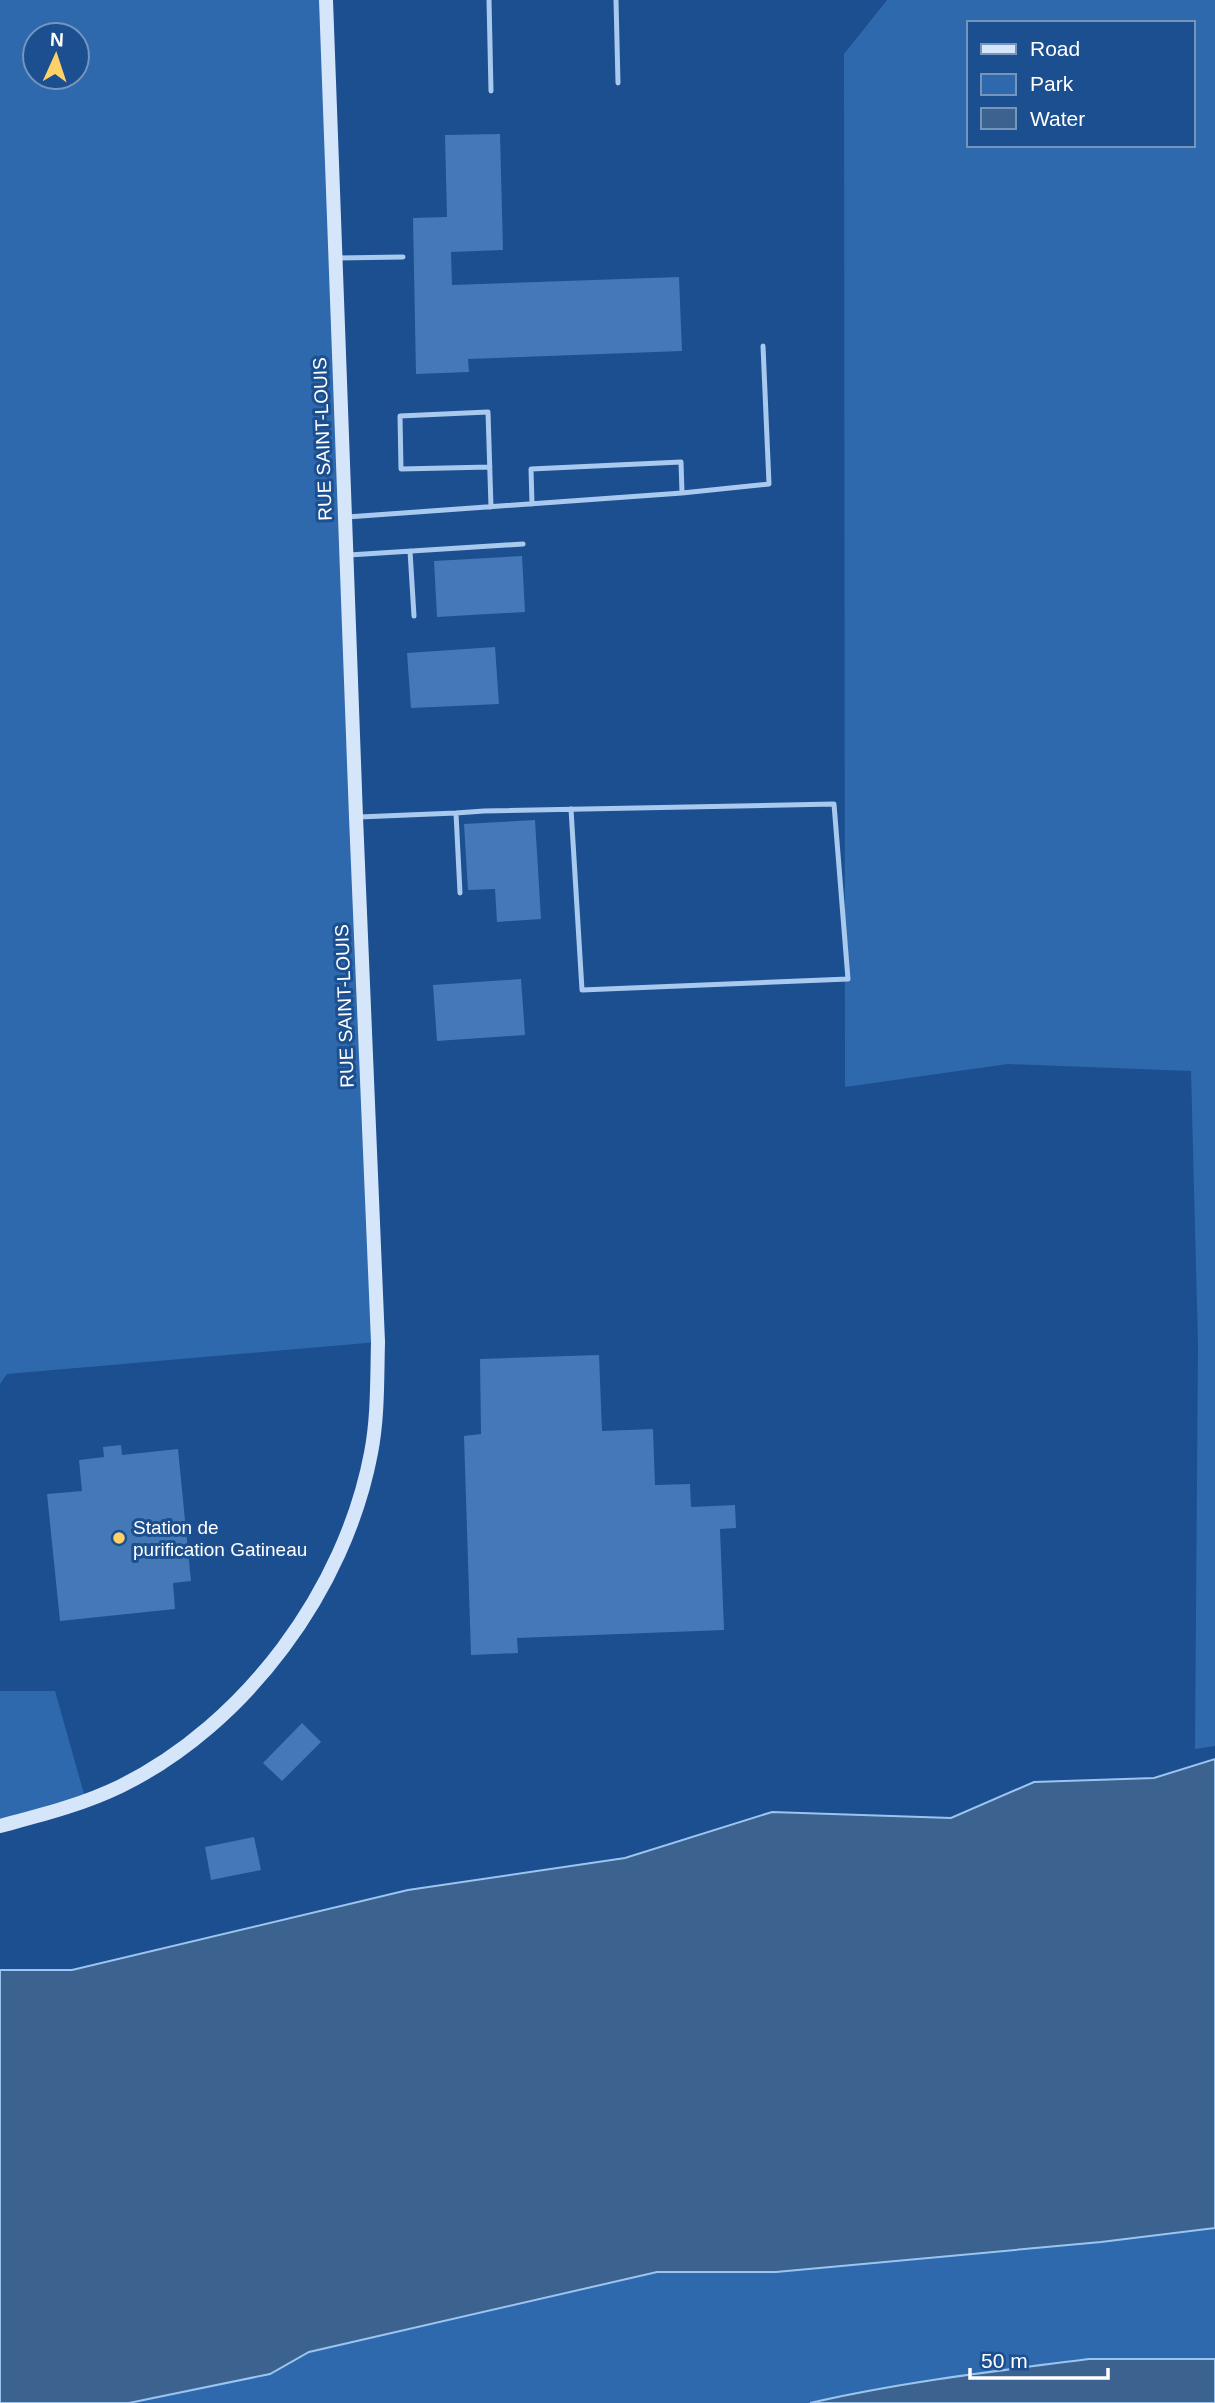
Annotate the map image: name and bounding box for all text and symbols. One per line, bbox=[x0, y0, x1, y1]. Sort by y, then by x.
north arrow bbox=[21, 21, 91, 91]
legend bbox=[967, 21, 1194, 147]
text: N bbox=[49, 29, 64, 50]
text: Road bbox=[1030, 37, 1080, 60]
text: Park bbox=[1030, 72, 1074, 95]
text: Water bbox=[1030, 107, 1085, 130]
street label: RUE SAINT-LOUIS bbox=[309, 357, 336, 521]
street label: RUE SAINT-LOUIS bbox=[331, 924, 358, 1088]
place label: Station de purification Gatineau bbox=[133, 1517, 307, 1560]
marker: Station de purification Gatineau bbox=[111, 1530, 127, 1546]
scale bar bbox=[970, 2336, 1108, 2380]
text: 50 m bbox=[981, 2349, 1028, 2372]

